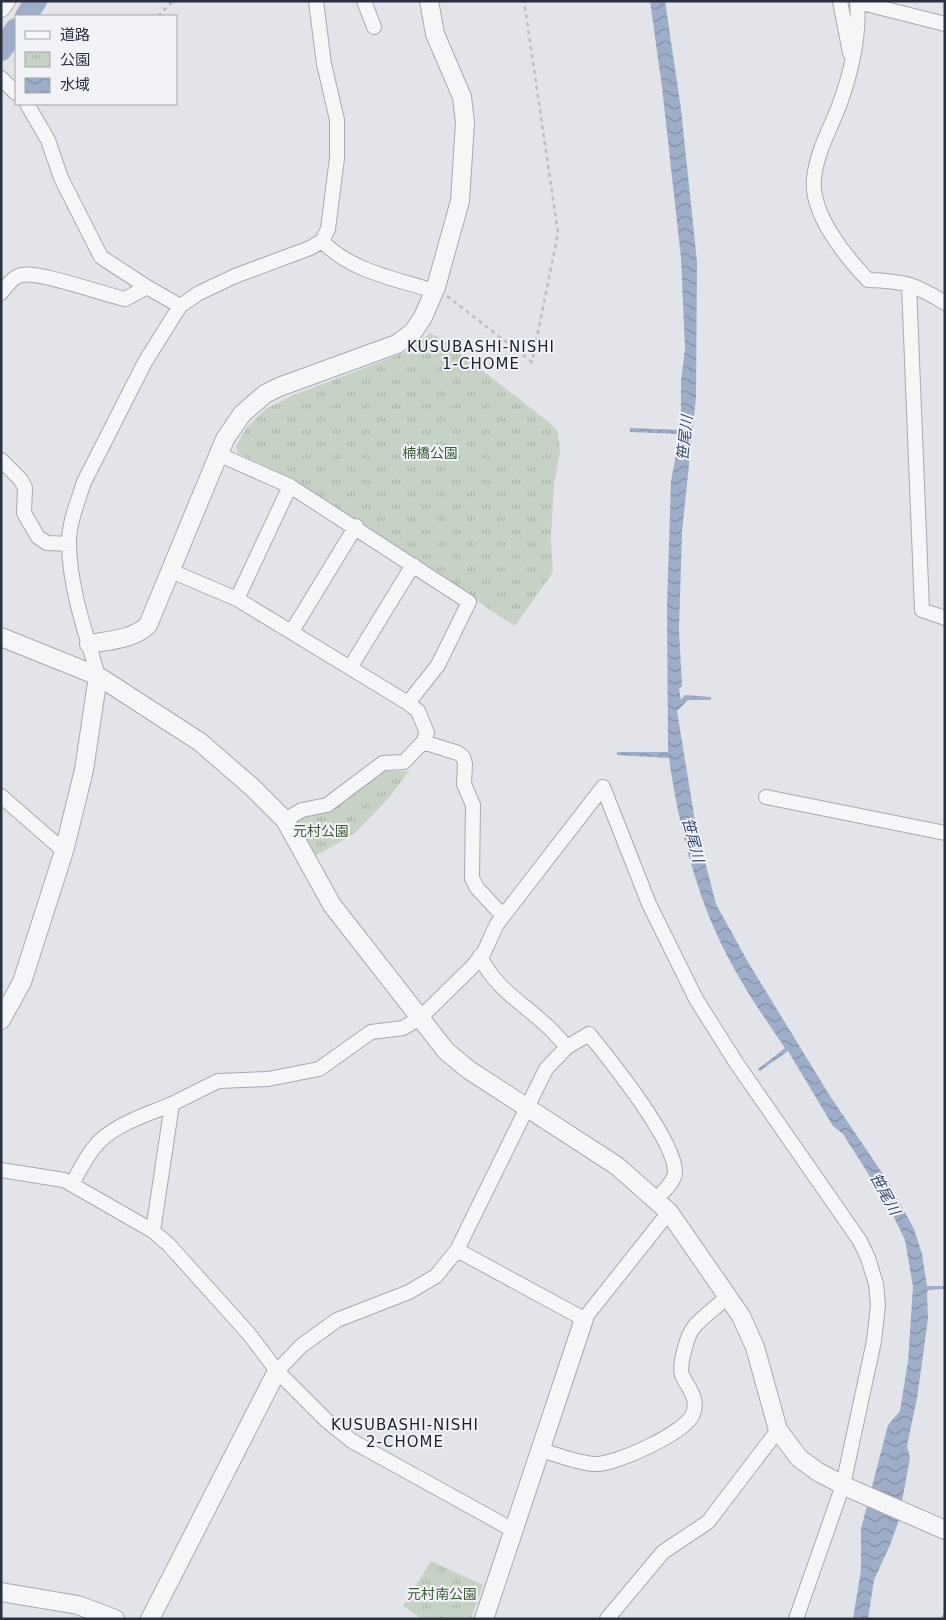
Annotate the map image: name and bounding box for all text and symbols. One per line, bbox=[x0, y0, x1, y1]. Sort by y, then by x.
legend bbox=[15, 15, 178, 105]
text: 道路 bbox=[60, 26, 90, 44]
text: 公園 bbox=[60, 51, 90, 69]
text: 水域 bbox=[60, 76, 90, 94]
district label: KUSUBASHI-NISHI 1-CHOME bbox=[407, 338, 555, 373]
water label: 笹尾川 bbox=[674, 413, 697, 461]
park label: 楠橋公園 bbox=[402, 445, 458, 461]
water label: 笹尾川 bbox=[678, 816, 708, 866]
park label: 元村公園 bbox=[293, 823, 349, 839]
water label: 笹尾川 bbox=[866, 1170, 905, 1220]
district label: KUSUBASHI-NISHI 2-CHOME bbox=[331, 1416, 479, 1451]
park label: 元村南公園 bbox=[407, 1586, 477, 1602]

